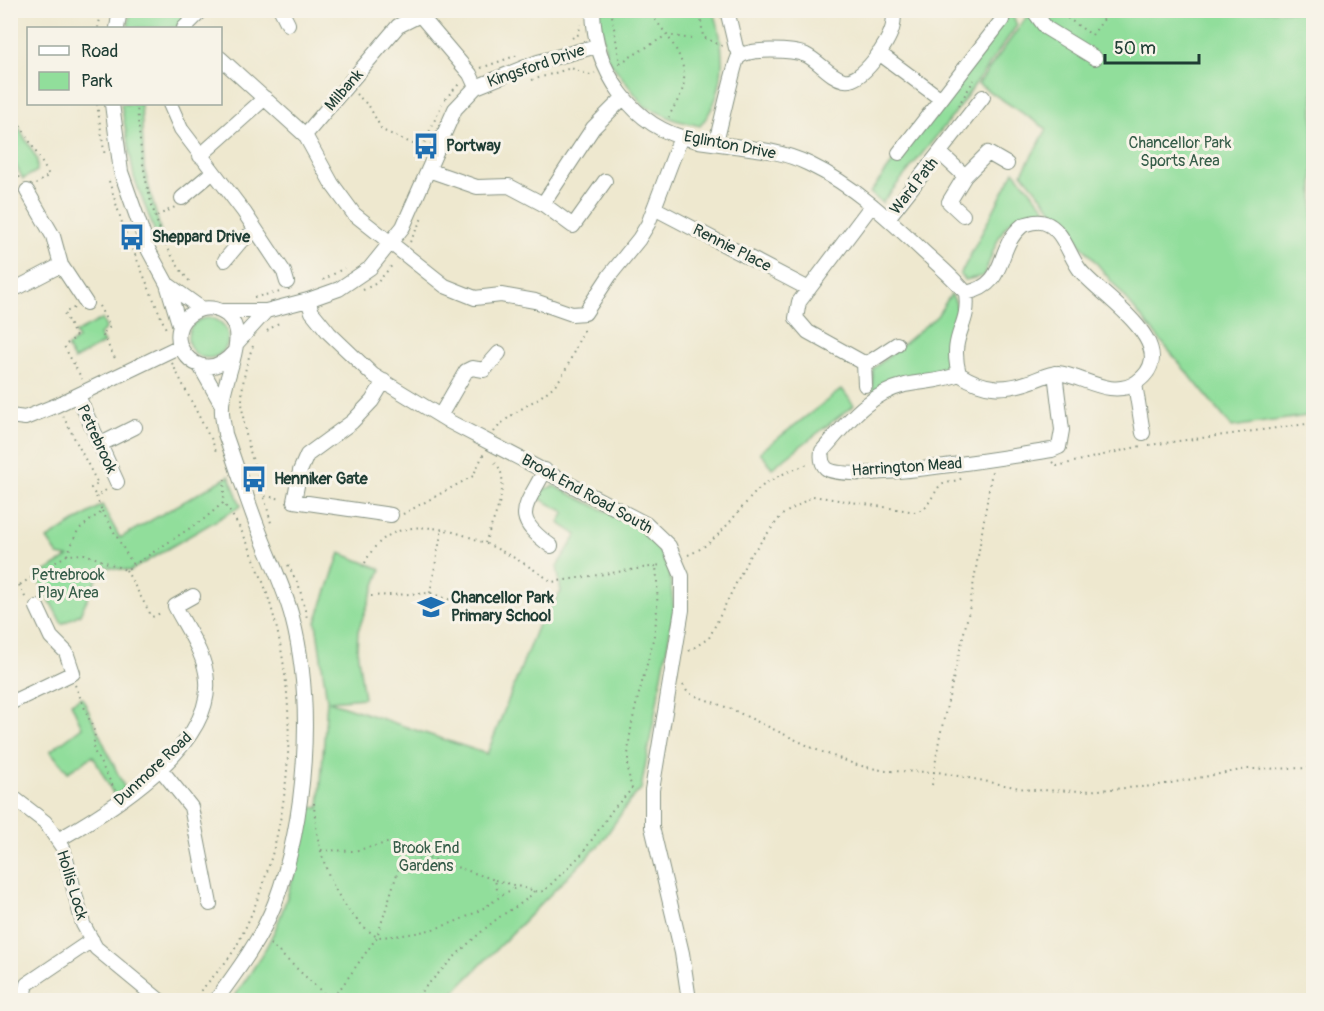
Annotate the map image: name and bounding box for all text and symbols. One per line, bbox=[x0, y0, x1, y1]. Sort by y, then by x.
legend bbox=[27, 27, 222, 105]
scale bar bbox=[1105, 27, 1200, 65]
text: 50 m bbox=[1114, 37, 1156, 60]
text: Road bbox=[81, 40, 118, 63]
street label: Kingsford Drive bbox=[485, 40, 587, 92]
street label: Milbank bbox=[320, 65, 368, 115]
text: Park bbox=[81, 70, 113, 93]
street label: Eglinton Drive bbox=[682, 126, 778, 164]
bus stop icon: Portway bbox=[411, 131, 441, 161]
park label: Chancellor Park Sports Area bbox=[1129, 133, 1232, 171]
place label: Portway bbox=[446, 136, 501, 156]
street label: Ward Path bbox=[886, 153, 942, 219]
street label: Rennie Place bbox=[689, 220, 775, 276]
bus stop icon: Sheppard Drive bbox=[117, 222, 147, 252]
place label: Sheppard Drive bbox=[152, 227, 251, 247]
street label: Petrebrook bbox=[72, 401, 122, 477]
street label: Brook End Road South bbox=[518, 450, 656, 538]
street label: Harrington Mead bbox=[851, 453, 963, 481]
bus stop icon: Henniker Gate bbox=[239, 464, 269, 494]
place label: Henniker Gate bbox=[274, 469, 369, 489]
park label: Petrebrook Play Area bbox=[31, 565, 105, 603]
place label: Chancellor Park Primary School bbox=[451, 588, 554, 626]
school or university icon: Chancellor Park Primary School bbox=[416, 592, 446, 622]
street label: Dunmore Road bbox=[110, 728, 196, 810]
park label: Brook End Gardens bbox=[393, 838, 460, 876]
street label: Hollis Lock bbox=[52, 848, 92, 923]

